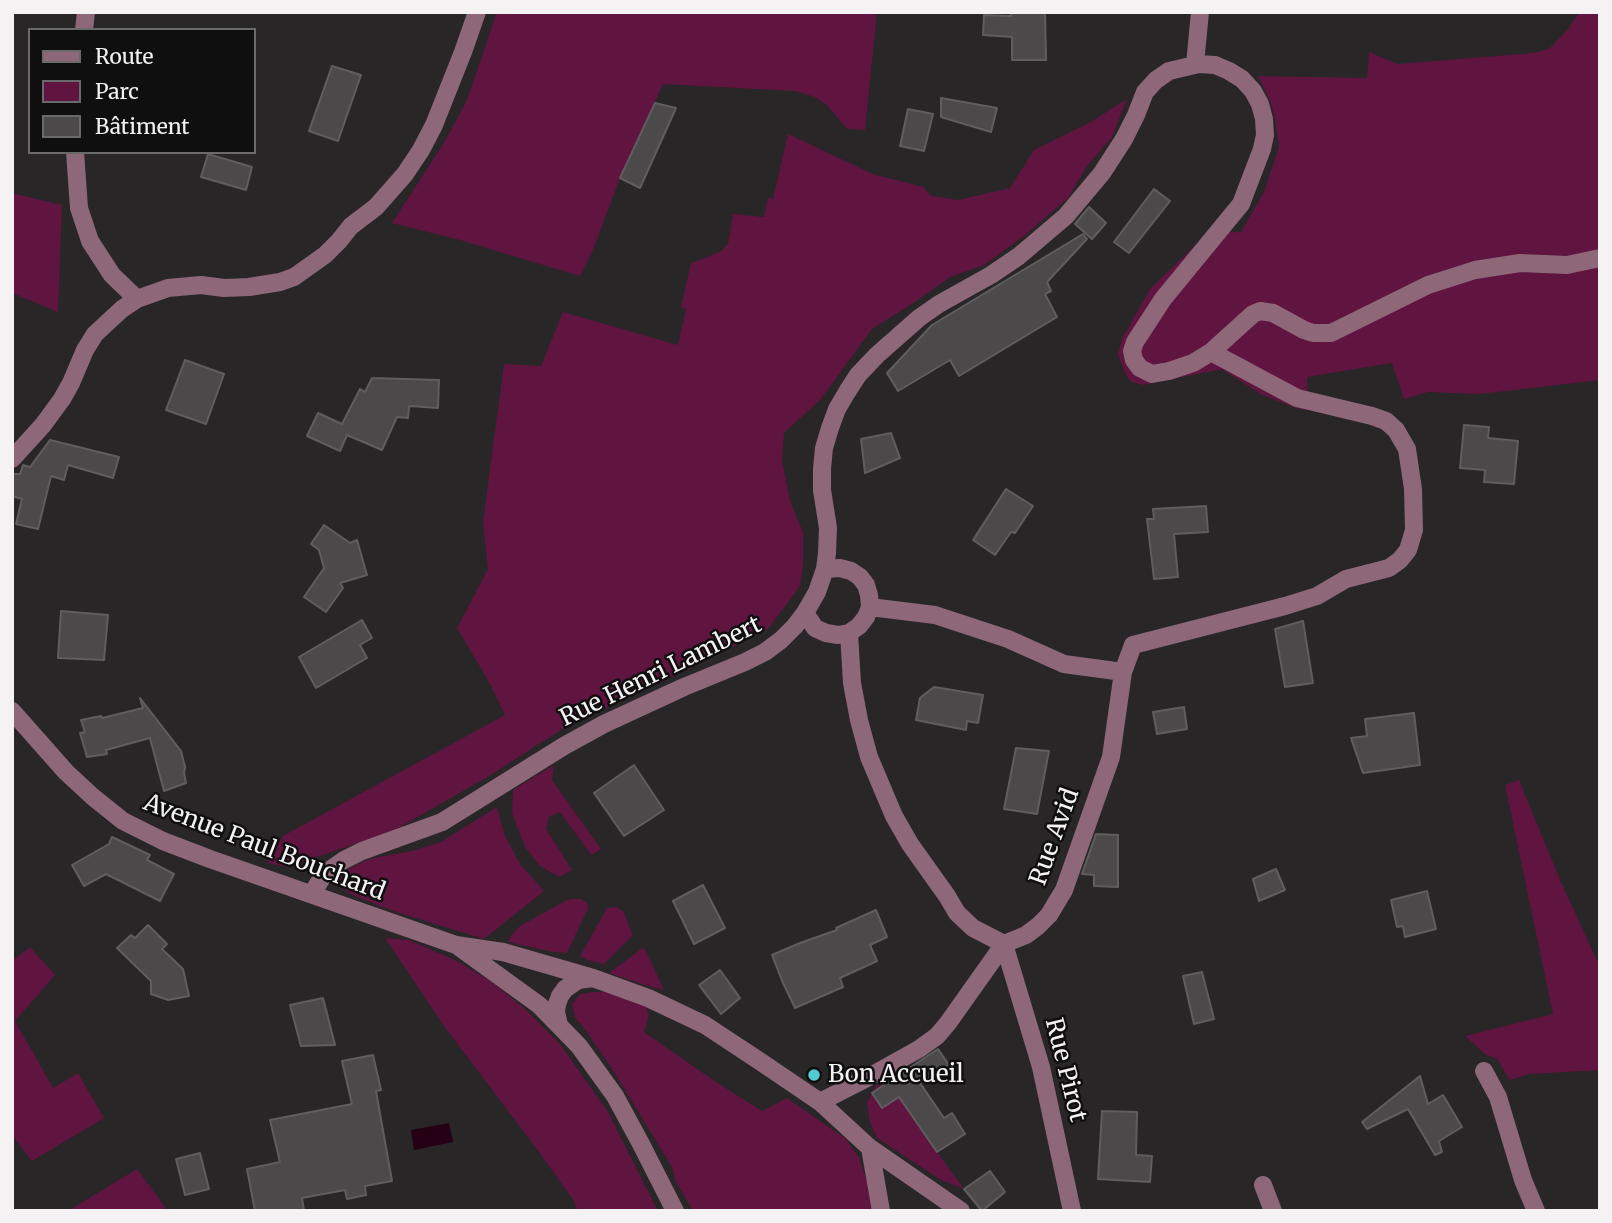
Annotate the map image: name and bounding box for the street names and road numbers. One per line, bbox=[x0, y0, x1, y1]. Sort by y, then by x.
street label: Rue Henri Lambert bbox=[555, 611, 767, 733]
street label: Rue Avid bbox=[1024, 785, 1086, 889]
street label: Avenue Paul Bouchard bbox=[139, 789, 389, 907]
street label: Rue Pirot bbox=[1038, 1015, 1092, 1125]

